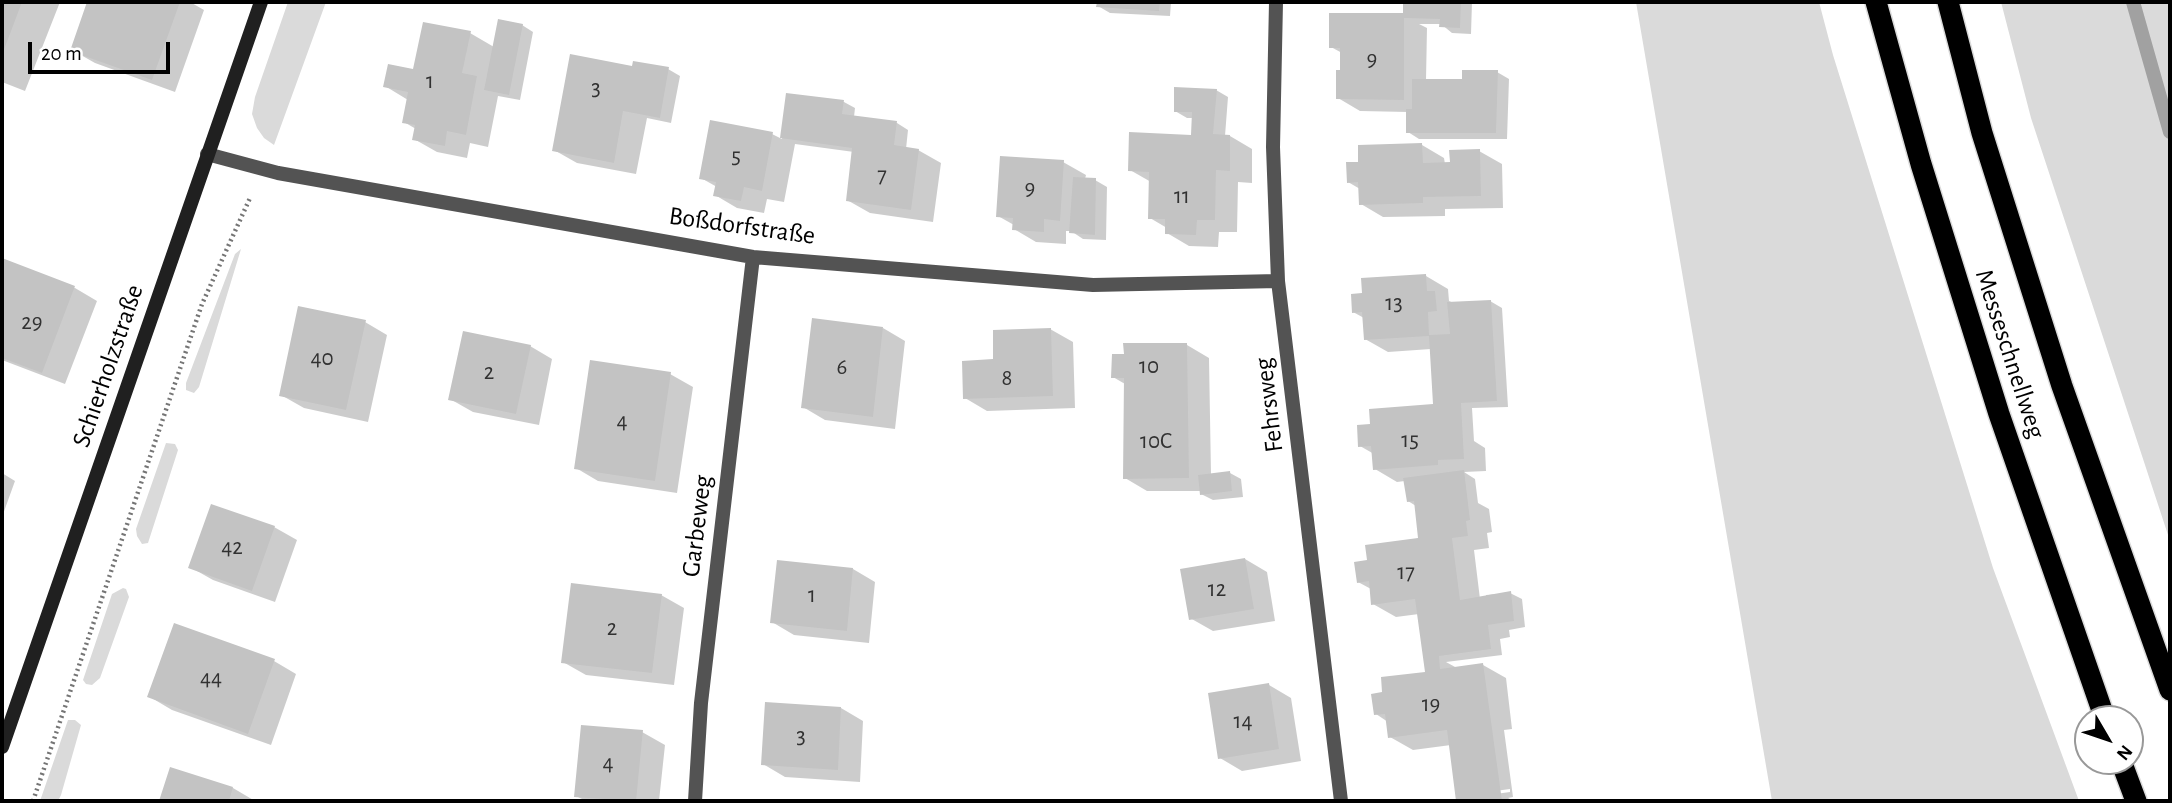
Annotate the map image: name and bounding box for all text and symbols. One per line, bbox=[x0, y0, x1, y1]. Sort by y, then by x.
scale bar bbox=[32, 28, 173, 72]
text: 20 m bbox=[41, 43, 82, 64]
house number: 9 bbox=[1367, 45, 1377, 73]
house number: 1 bbox=[426, 67, 434, 95]
house number: 3 bbox=[591, 74, 601, 102]
house number: 5 bbox=[731, 142, 741, 170]
house number: 7 bbox=[877, 161, 887, 189]
house number: 9 bbox=[1025, 174, 1035, 202]
house number: 11 bbox=[1174, 182, 1190, 210]
street label: Boßdorfstraße bbox=[667, 200, 817, 252]
street label: Messeschnellweg bbox=[1968, 266, 2052, 442]
street label: Schierholzstraße bbox=[66, 281, 150, 451]
house number: 13 bbox=[1385, 289, 1403, 317]
house number: 29 bbox=[21, 308, 43, 336]
house number: 40 bbox=[310, 344, 334, 372]
house number: 10 bbox=[1139, 352, 1159, 380]
house number: 6 bbox=[837, 353, 847, 381]
street label: Fehrsweg bbox=[1248, 356, 1290, 454]
house number: 2 bbox=[484, 358, 494, 386]
house number: 8 bbox=[1002, 364, 1012, 392]
house number: 4 bbox=[616, 407, 628, 435]
house number: 15 bbox=[1401, 426, 1419, 454]
house number: 10C bbox=[1140, 427, 1172, 455]
street label: Garbeweg bbox=[675, 473, 719, 579]
house number: 42 bbox=[221, 533, 243, 561]
house number: 17 bbox=[1397, 558, 1415, 586]
house number: 12 bbox=[1208, 575, 1226, 603]
house number: 1 bbox=[808, 581, 816, 609]
house number: 2 bbox=[607, 614, 617, 642]
house number: 44 bbox=[200, 664, 222, 692]
house number: 19 bbox=[1422, 690, 1440, 718]
north arrow bbox=[2074, 705, 2144, 775]
house number: 14 bbox=[1234, 707, 1252, 735]
house number: 3 bbox=[796, 722, 806, 750]
text: N bbox=[2113, 741, 2136, 763]
house number: 4 bbox=[602, 749, 614, 777]

